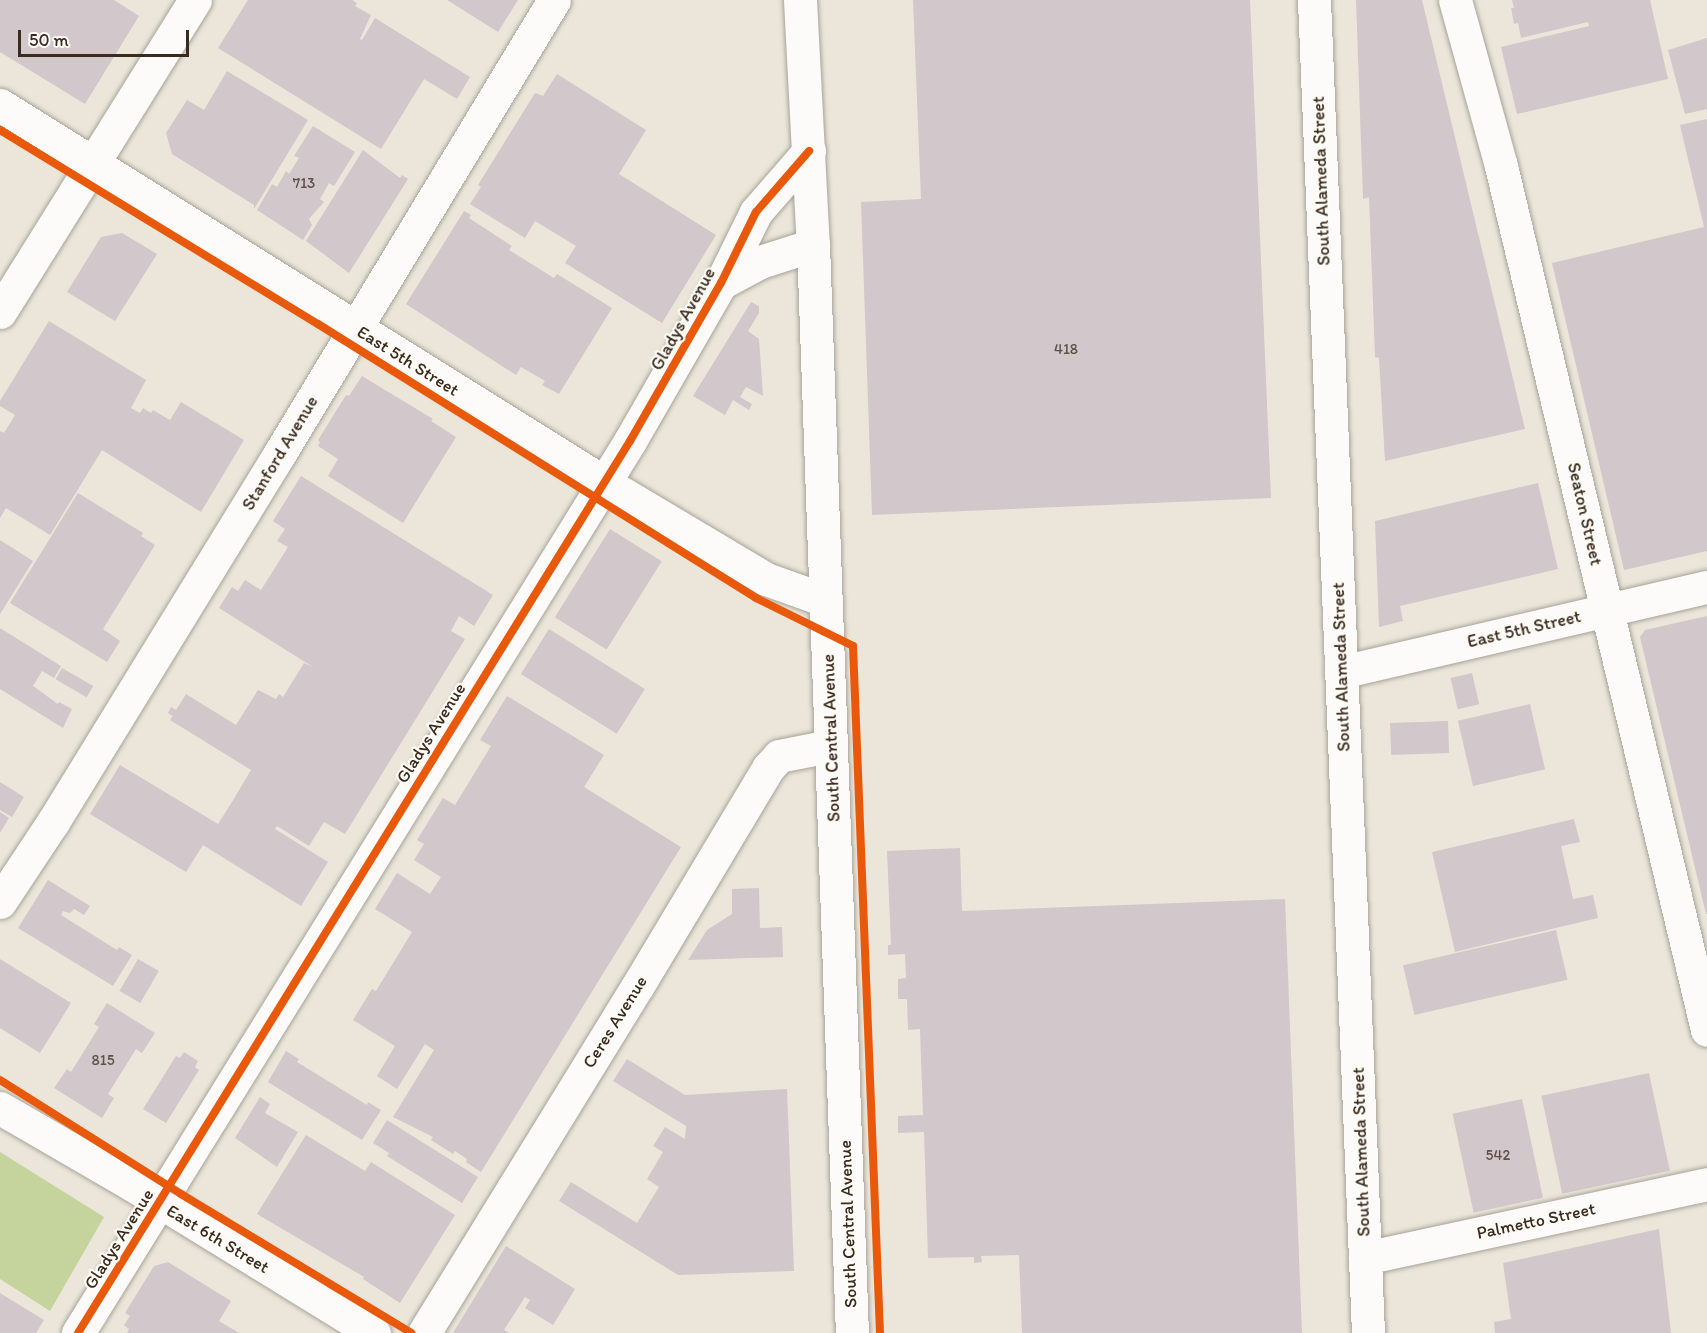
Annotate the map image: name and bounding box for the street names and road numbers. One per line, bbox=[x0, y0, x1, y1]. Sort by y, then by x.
street label: South Alameda Street bbox=[1307, 96, 1335, 266]
street label: Gladys Avenue bbox=[646, 264, 720, 374]
street label: East 5th Street bbox=[353, 321, 463, 401]
street label: Stanford Avenue bbox=[238, 392, 322, 514]
street label: Seaton Street bbox=[1563, 461, 1607, 567]
street label: South Alameda Street bbox=[1327, 582, 1355, 752]
street label: East 5th Street bbox=[1465, 606, 1583, 652]
street label: South Central Avenue bbox=[817, 654, 845, 822]
street label: Gladys Avenue bbox=[392, 679, 470, 787]
street label: Ceres Avenue bbox=[578, 972, 652, 1072]
street label: South Alameda Street bbox=[1347, 1067, 1375, 1237]
street label: South Central Avenue bbox=[834, 1140, 862, 1308]
street label: Gladys Avenue bbox=[80, 1185, 158, 1293]
street label: Palmetto Street bbox=[1475, 1198, 1597, 1244]
street label: East 6th Street bbox=[163, 1200, 273, 1278]

